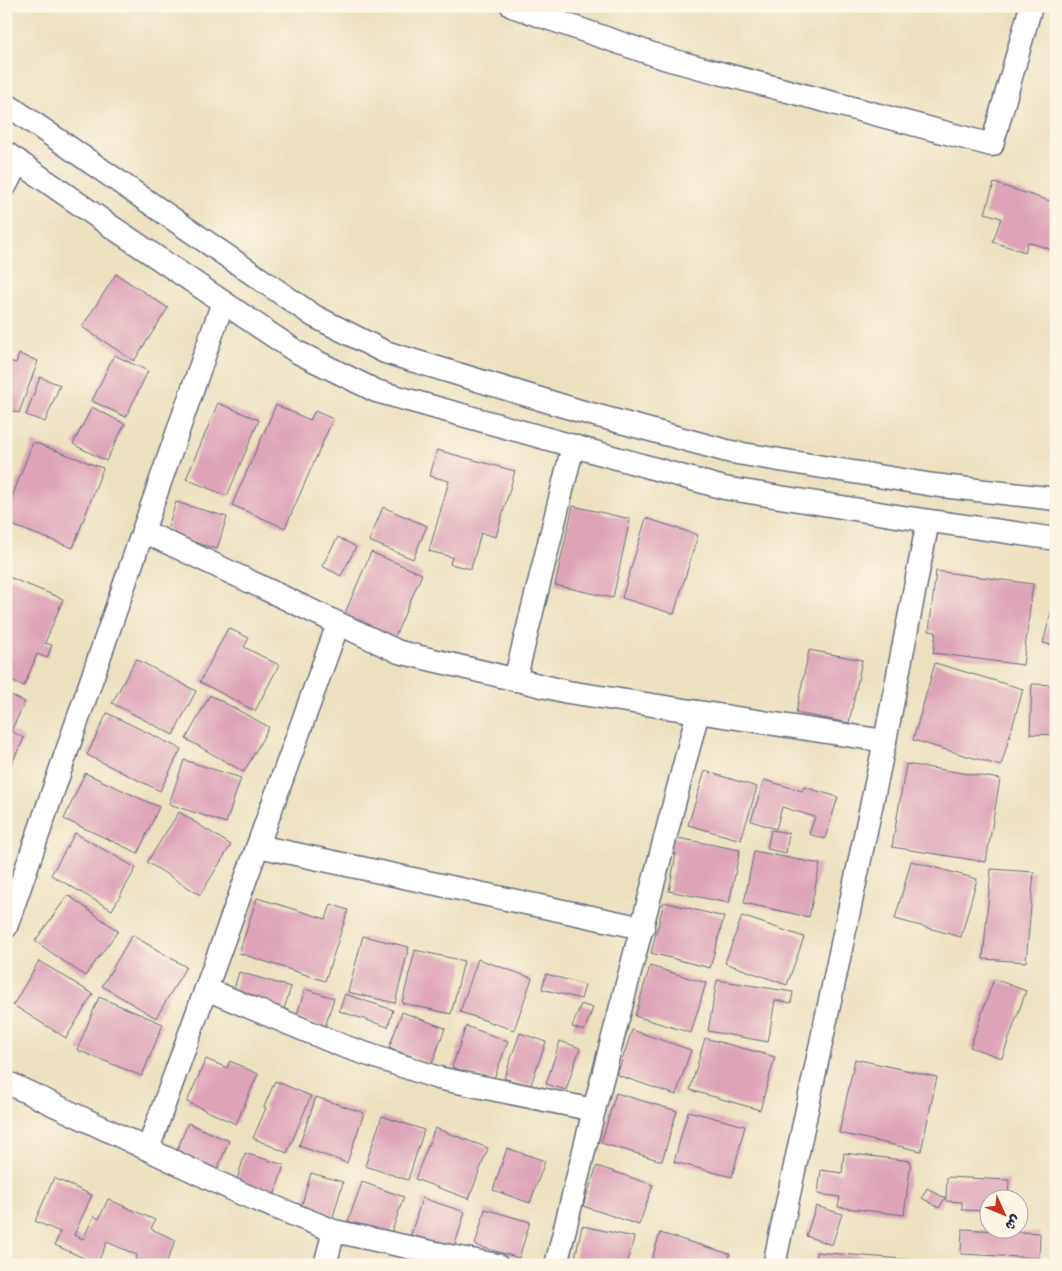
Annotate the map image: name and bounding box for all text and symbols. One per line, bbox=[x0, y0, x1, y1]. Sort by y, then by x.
north arrow bbox=[980, 1188, 1030, 1238]
text: ش bbox=[1002, 1211, 1025, 1235]

